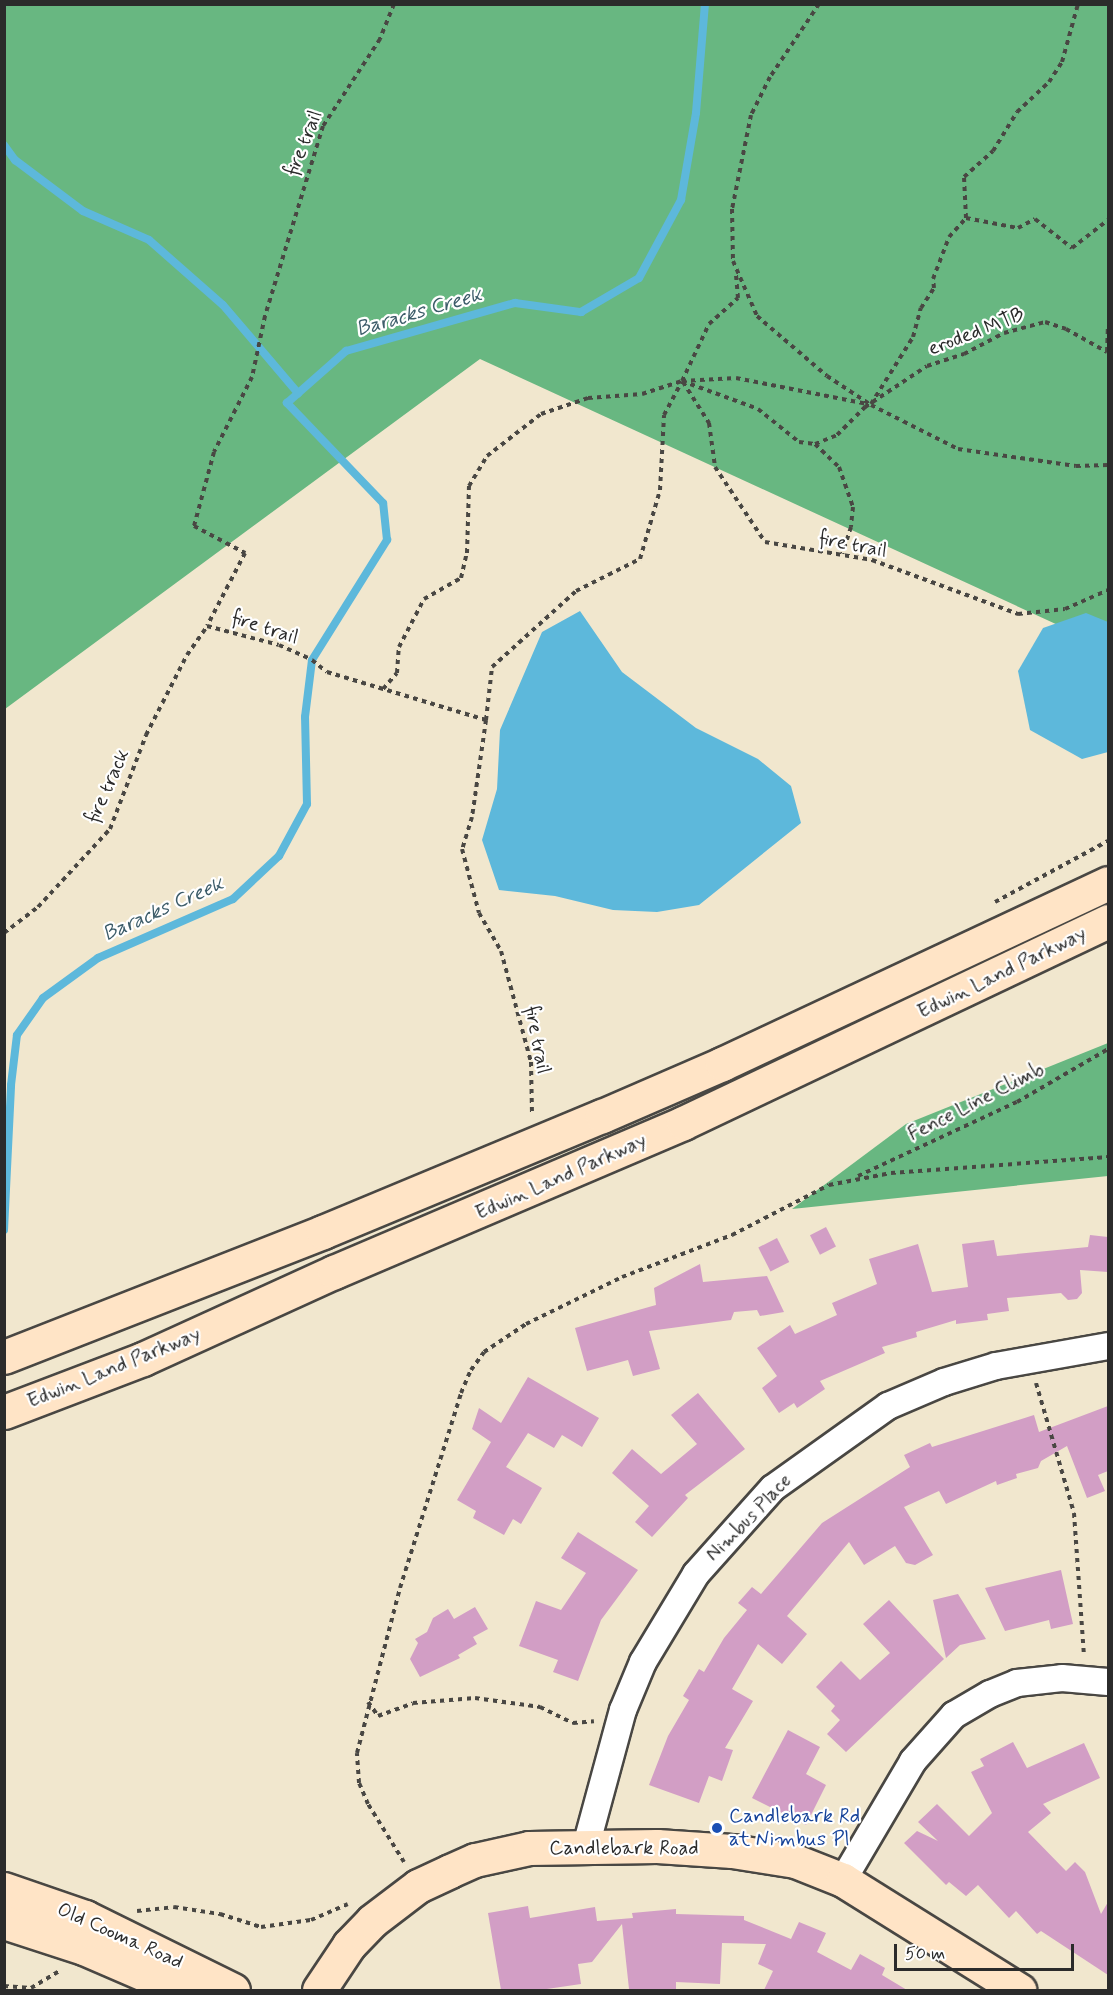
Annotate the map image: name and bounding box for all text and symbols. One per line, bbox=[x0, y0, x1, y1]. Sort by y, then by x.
street label: fire trail bbox=[279, 105, 329, 181]
water label: Baracks Creek bbox=[354, 282, 484, 342]
street label: eroded MTB bbox=[923, 302, 1029, 362]
street label: fire trail bbox=[815, 526, 891, 564]
street label: fire trail bbox=[227, 605, 303, 651]
street label: fire track bbox=[81, 744, 135, 828]
water label: Baracks Creek bbox=[99, 871, 227, 947]
street label: Edwin Land Parkway bbox=[915, 922, 1089, 1024]
street label: fire trail bbox=[518, 1002, 556, 1078]
street label: Fence Line Climb bbox=[904, 1057, 1048, 1147]
street label: Edwin Land Parkway bbox=[473, 1129, 649, 1225]
street label: Edwin Land Parkway bbox=[25, 1323, 203, 1413]
street label: Nimbus Place bbox=[701, 1469, 797, 1567]
place label: Candlebark Rd at Nimbus Pl bbox=[729, 1804, 860, 1851]
marker: Candlebark Rd at Nimbus Pl bbox=[710, 1821, 724, 1835]
street label: Candlebark Road bbox=[549, 1836, 699, 1860]
street label: Old Cooma Road bbox=[51, 1896, 189, 1976]
scale bar bbox=[897, 1932, 1077, 1970]
text: 50 m bbox=[905, 1942, 945, 1966]

